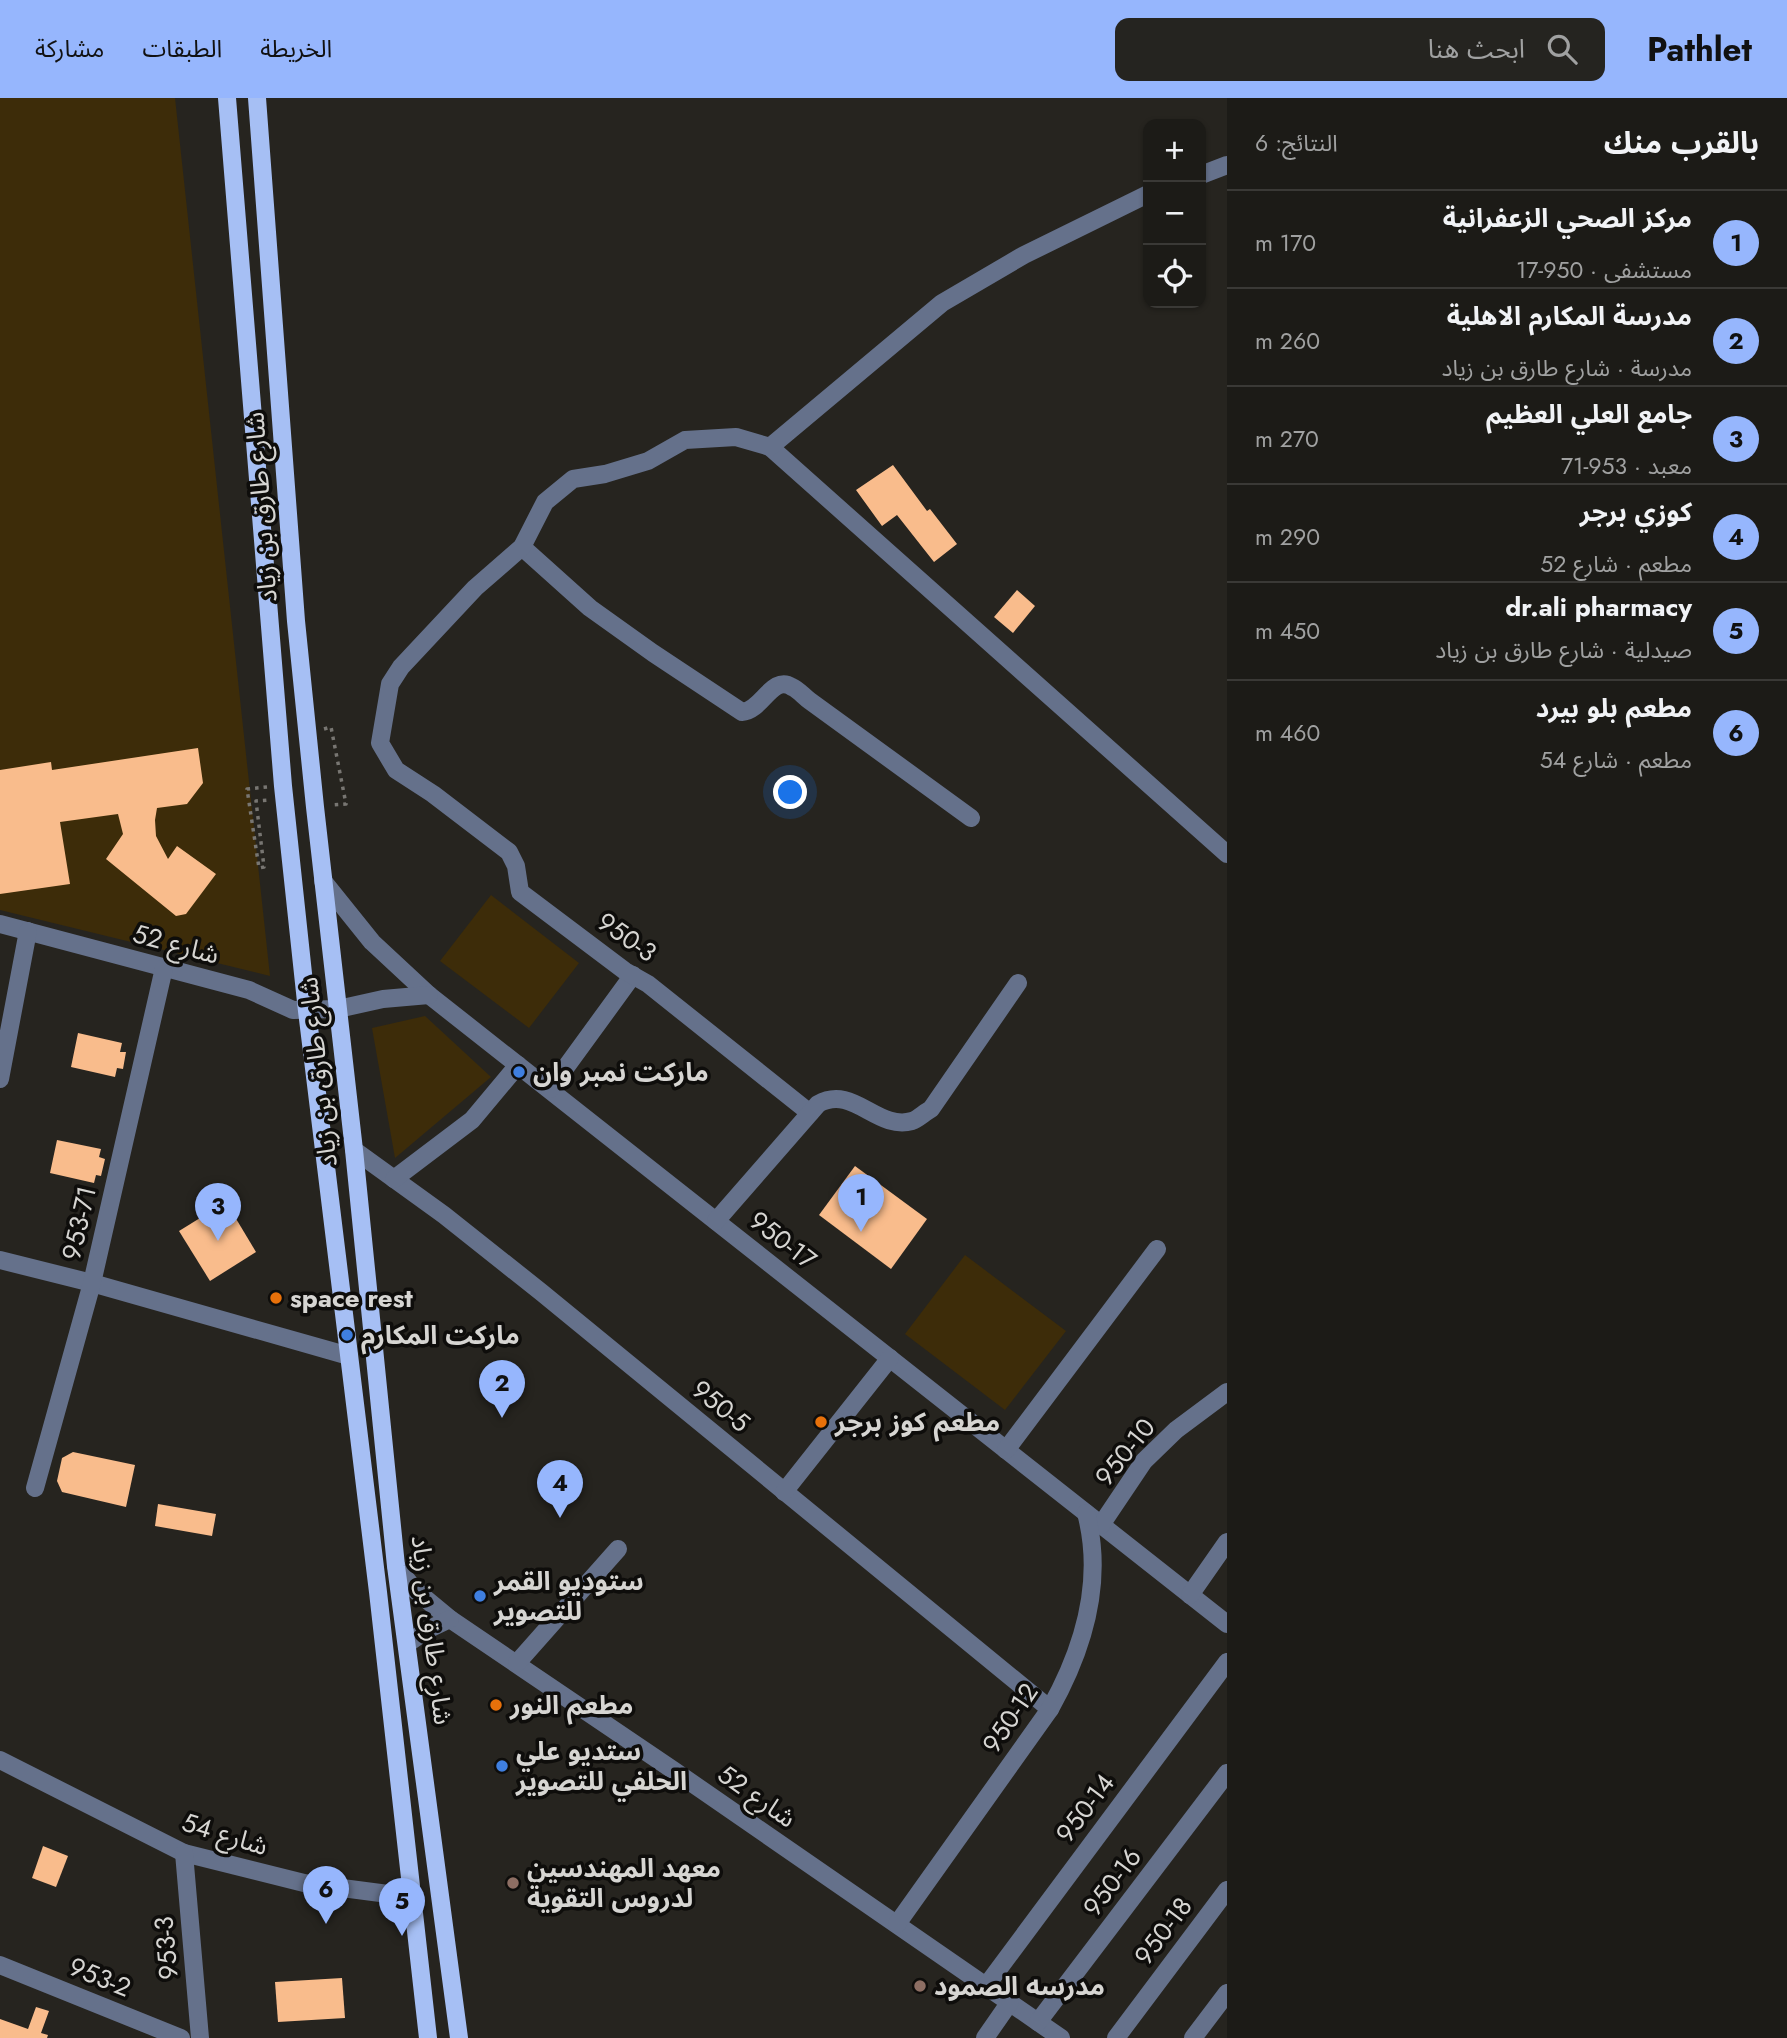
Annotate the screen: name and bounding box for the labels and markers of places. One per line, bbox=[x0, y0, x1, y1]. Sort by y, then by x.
place label: ماركت نمبر وان bbox=[533, 1053, 709, 1091]
marker: ماركت نمبر وان bbox=[511, 1064, 527, 1080]
pin: 1 bbox=[838, 1174, 884, 1232]
pin: 3 bbox=[195, 1183, 241, 1241]
place label: space rest bbox=[290, 1279, 414, 1317]
marker: space rest bbox=[268, 1290, 284, 1306]
place label: ماركت المكارم bbox=[361, 1316, 520, 1355]
marker: ماركت المكارم bbox=[339, 1327, 355, 1343]
pin: 2 bbox=[479, 1360, 525, 1418]
place label: مطعم كوز برجر bbox=[834, 1403, 1000, 1442]
marker: مطعم كوز برجر bbox=[813, 1414, 829, 1430]
pin: 4 bbox=[537, 1460, 583, 1518]
place label: ستوديو القمر للتصوير bbox=[493, 1562, 644, 1630]
marker: ستوديو القمر للتصوير bbox=[472, 1588, 488, 1604]
place label: مطعم النور bbox=[509, 1686, 633, 1725]
marker: مطعم النور bbox=[488, 1697, 504, 1713]
place label: ستديو علي الحلفي للتصوير bbox=[515, 1732, 687, 1802]
marker: ستديو علي الحلفي للتصوير bbox=[494, 1758, 510, 1774]
place label: معهد المهندسين لدروس التقوية bbox=[527, 1849, 721, 1917]
pin: 6 bbox=[303, 1866, 349, 1924]
marker: معهد المهندسين لدروس التقوية bbox=[505, 1875, 521, 1891]
pin: 5 bbox=[379, 1878, 425, 1936]
place label: مدرسه الصمود bbox=[934, 1967, 1105, 2005]
marker: مدرسه الصمود bbox=[912, 1978, 928, 1994]

